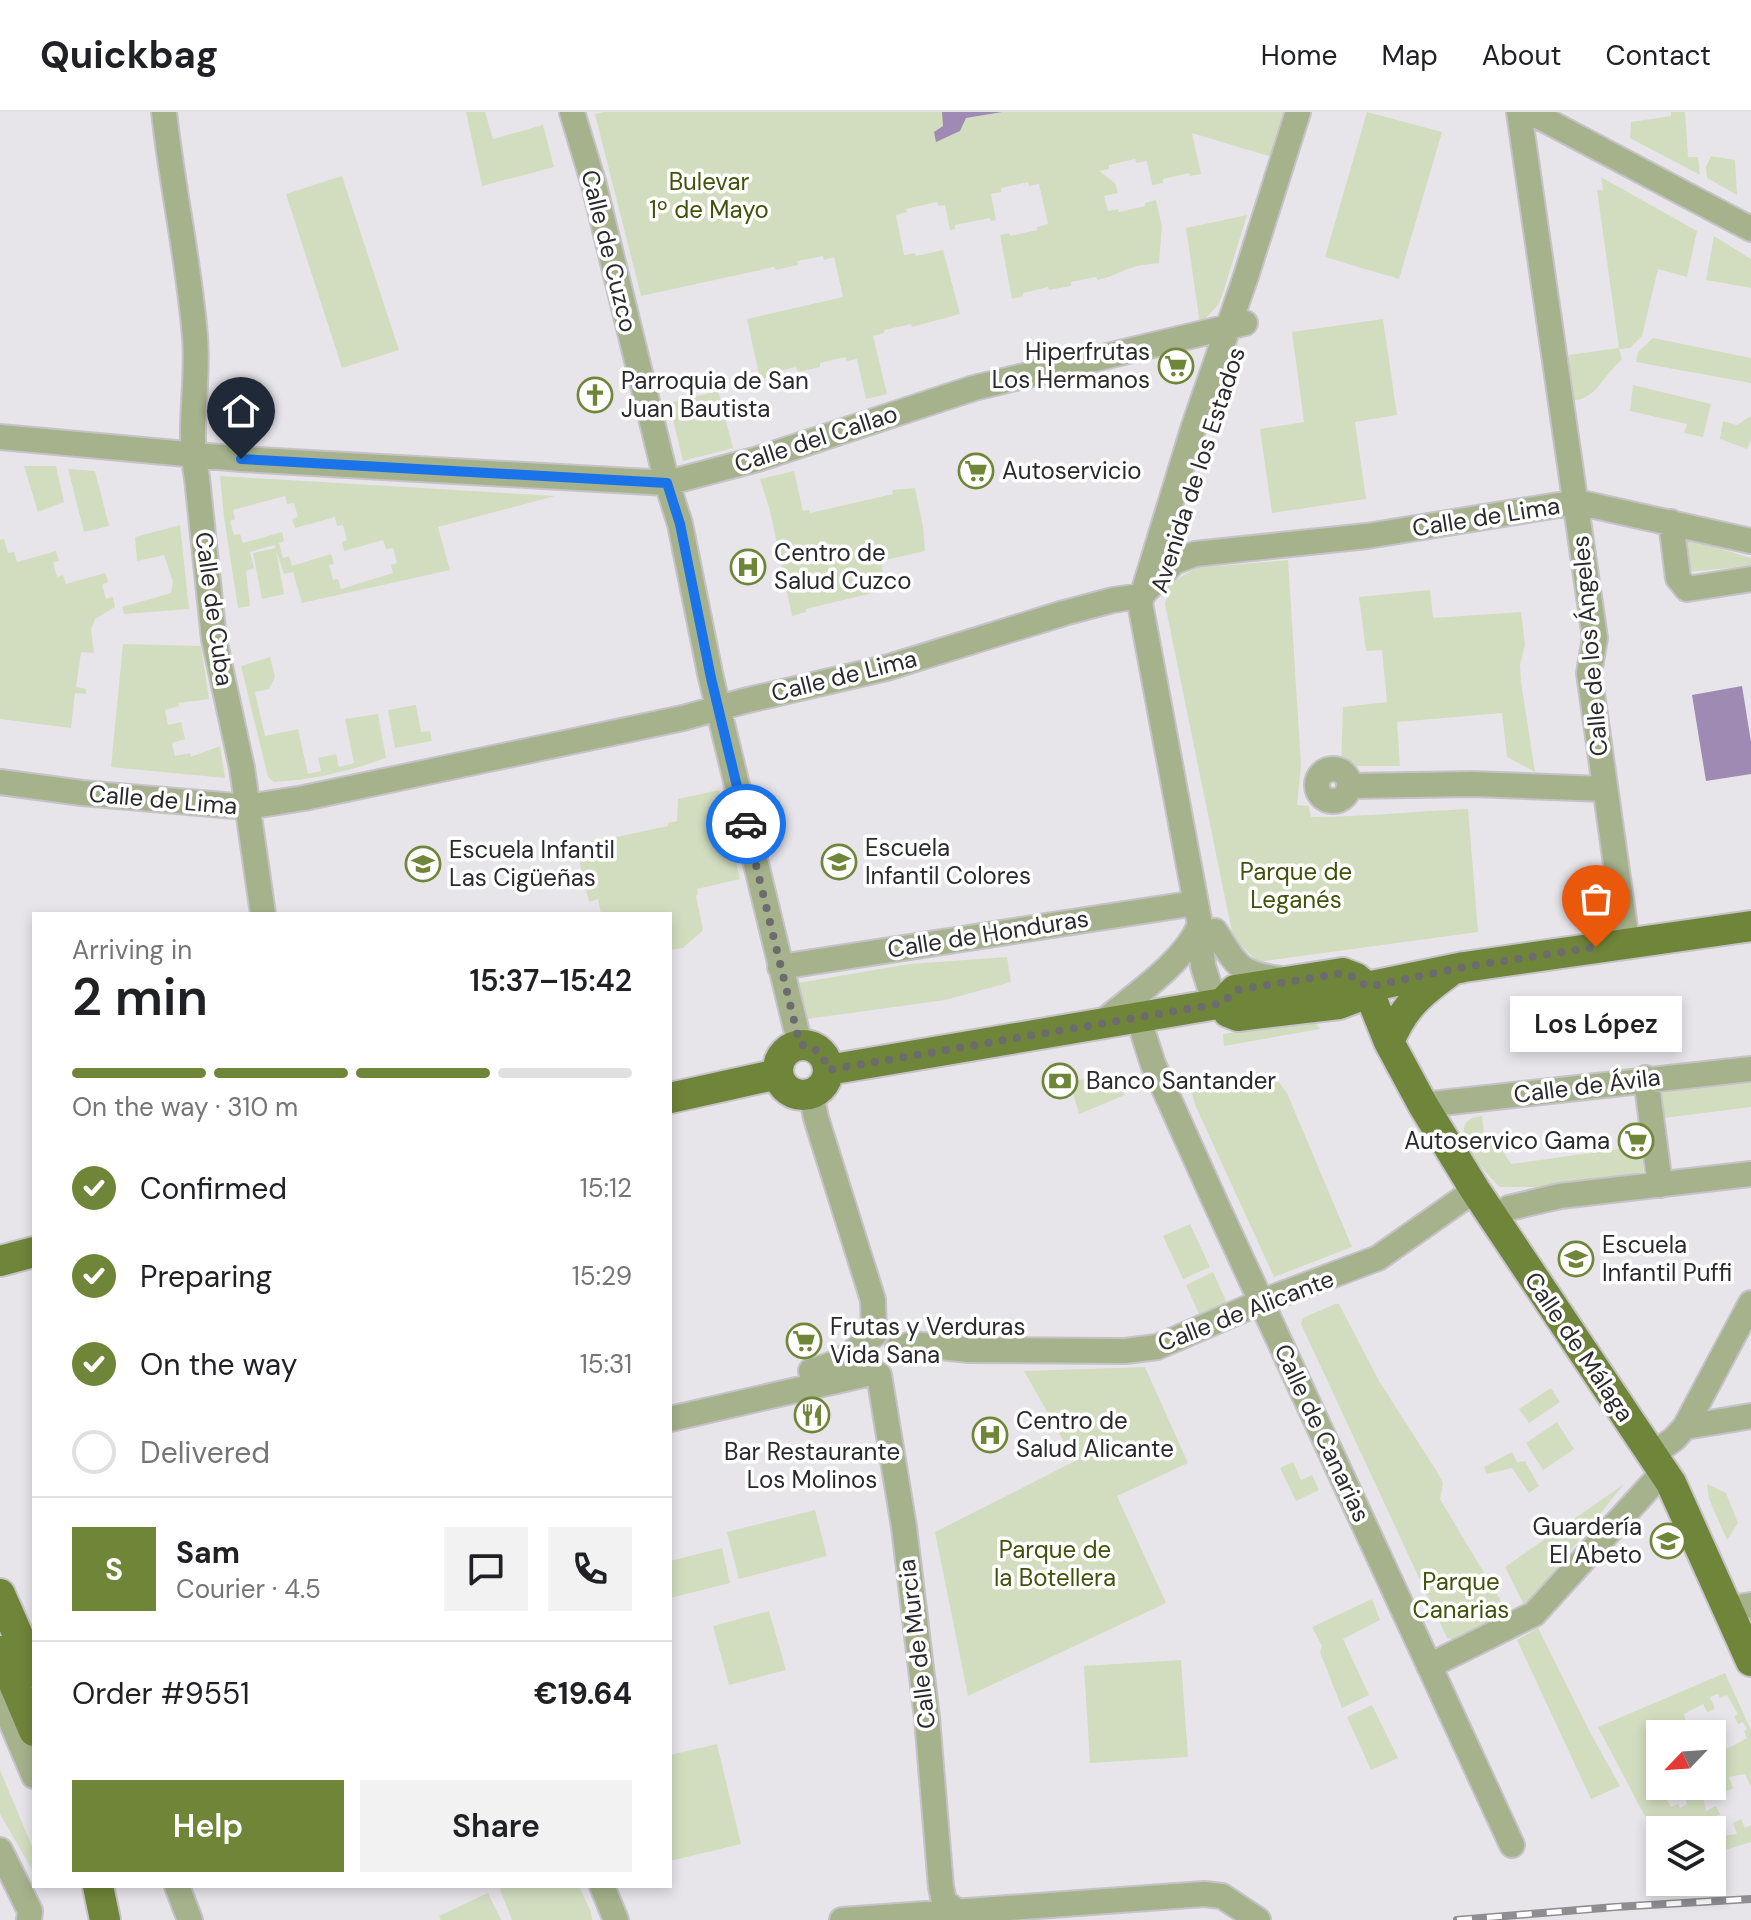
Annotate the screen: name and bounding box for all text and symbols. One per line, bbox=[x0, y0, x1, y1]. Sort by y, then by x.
text: Quickbag bbox=[40, 30, 218, 80]
text: Home bbox=[1261, 37, 1337, 74]
text: Map bbox=[1381, 37, 1438, 74]
text: About bbox=[1482, 37, 1561, 74]
text: Contact bbox=[1605, 37, 1711, 74]
park label: Bulevar 1º de Mayo bbox=[649, 166, 769, 225]
street label: Calle de Cuzco bbox=[574, 167, 645, 335]
place label: Hiperfrutas Los Hermanos bbox=[992, 336, 1150, 395]
street label: Avenida de los Estados bbox=[1143, 343, 1252, 597]
supermarket icon: Hiperfrutas Los Hermanos bbox=[1157, 347, 1195, 385]
place label: Parroquia de San Juan Bautista bbox=[621, 365, 809, 424]
church icon: Parroquia de San Juan Bautista bbox=[576, 376, 614, 414]
pin bbox=[207, 377, 275, 459]
icon: home bbox=[219, 389, 263, 433]
street label: Calle del Callao bbox=[730, 398, 901, 479]
supermarket icon: Autoservicio bbox=[957, 452, 995, 490]
place label: Autoservicio bbox=[1002, 455, 1141, 486]
street label: Calle de Lima bbox=[1410, 490, 1562, 543]
street label: Calle de Cuba bbox=[188, 530, 241, 688]
street label: Calle de los Ángeles bbox=[1564, 534, 1615, 758]
place label: Centro de Salud Cuzco bbox=[774, 537, 911, 596]
hospital icon: Centro de Salud Cuzco bbox=[729, 548, 767, 586]
street label: Calle de Lima bbox=[768, 642, 920, 709]
street label: Calle de Lima bbox=[88, 778, 239, 821]
courier bbox=[706, 784, 786, 864]
icon: car bbox=[724, 802, 768, 846]
place label: Escuela Infantil Colores bbox=[865, 832, 1031, 891]
place label: Escuela Infantil Las Cigüeñas bbox=[449, 834, 615, 893]
school or university icon: Escuela Infantil Colores bbox=[820, 843, 858, 881]
school or university icon: Escuela Infantil Las Cigüeñas bbox=[404, 845, 442, 883]
park label: Parque de Leganés bbox=[1240, 856, 1352, 915]
pin bbox=[1562, 865, 1630, 947]
icon: bag bbox=[1574, 877, 1618, 921]
street label: Calle de Honduras bbox=[885, 902, 1091, 965]
text: Arriving in bbox=[72, 933, 192, 967]
text: 15:37–15:42 bbox=[469, 961, 632, 1000]
text: 2 min bbox=[72, 963, 208, 1031]
callout: Los López bbox=[1510, 995, 1682, 1051]
text: Los López bbox=[1534, 1007, 1658, 1041]
street label: Calle de Ávila bbox=[1512, 1061, 1662, 1110]
bank icon: Banco Santander bbox=[1041, 1062, 1079, 1100]
place label: Banco Santander bbox=[1086, 1065, 1276, 1096]
text: On the way · 310 m bbox=[72, 1090, 298, 1124]
supermarket icon: Autoservico Gama bbox=[1617, 1122, 1655, 1160]
place label: Autoservico Gama bbox=[1404, 1125, 1610, 1156]
icon: check bbox=[72, 1166, 116, 1210]
text: Confirmed bbox=[140, 1169, 287, 1208]
text: 15:12 bbox=[580, 1171, 632, 1205]
place label: Escuela Infantil Puffi bbox=[1602, 1229, 1732, 1288]
school or university icon: Escuela Infantil Puffi bbox=[1557, 1240, 1595, 1278]
icon: check bbox=[72, 1254, 116, 1298]
text: Preparing bbox=[140, 1257, 272, 1296]
text: 15:29 bbox=[572, 1259, 632, 1293]
street label: Calle de Alicante bbox=[1153, 1263, 1338, 1358]
street label: Calle de Málaga bbox=[1518, 1266, 1641, 1428]
place label: Frutas y Verduras Vida Sana bbox=[830, 1311, 1025, 1370]
supermarket icon: Frutas y Verduras Vida Sana bbox=[785, 1322, 823, 1360]
street label: Calle de Canarias bbox=[1268, 1339, 1377, 1527]
icon: check bbox=[72, 1342, 116, 1386]
text: On the way bbox=[140, 1345, 297, 1384]
text: 15:31 bbox=[580, 1347, 632, 1381]
restaurant icon: Bar Restaurante Los Molinos bbox=[793, 1396, 831, 1434]
place label: Centro de Salud Alicante bbox=[1016, 1405, 1174, 1464]
hospital icon: Centro de Salud Alicante bbox=[971, 1416, 1009, 1454]
text: Delivered bbox=[140, 1433, 270, 1472]
place label: Bar Restaurante Los Molinos bbox=[724, 1436, 900, 1495]
place label: Guardería El Abeto bbox=[1533, 1511, 1642, 1570]
school or university icon: Guardería El Abeto bbox=[1649, 1522, 1687, 1560]
button: chat bbox=[444, 1527, 528, 1611]
button: phone bbox=[548, 1527, 632, 1611]
text: Sam bbox=[176, 1533, 240, 1572]
park label: Parque de la Botellera bbox=[994, 1534, 1116, 1593]
text: S bbox=[105, 1550, 123, 1589]
street label: Calle de Murcia bbox=[891, 1557, 942, 1731]
park label: Parque Canarias bbox=[1413, 1566, 1509, 1625]
text: Courier · 4.5 bbox=[176, 1572, 321, 1606]
text: Order #9551 bbox=[72, 1674, 250, 1713]
text: €19.64 bbox=[534, 1674, 632, 1713]
north arrow bbox=[1646, 1720, 1726, 1800]
map controls bbox=[1646, 1720, 1726, 1896]
button: Help bbox=[72, 1780, 344, 1872]
button: Share bbox=[360, 1780, 632, 1872]
button: layers bbox=[1646, 1816, 1726, 1896]

